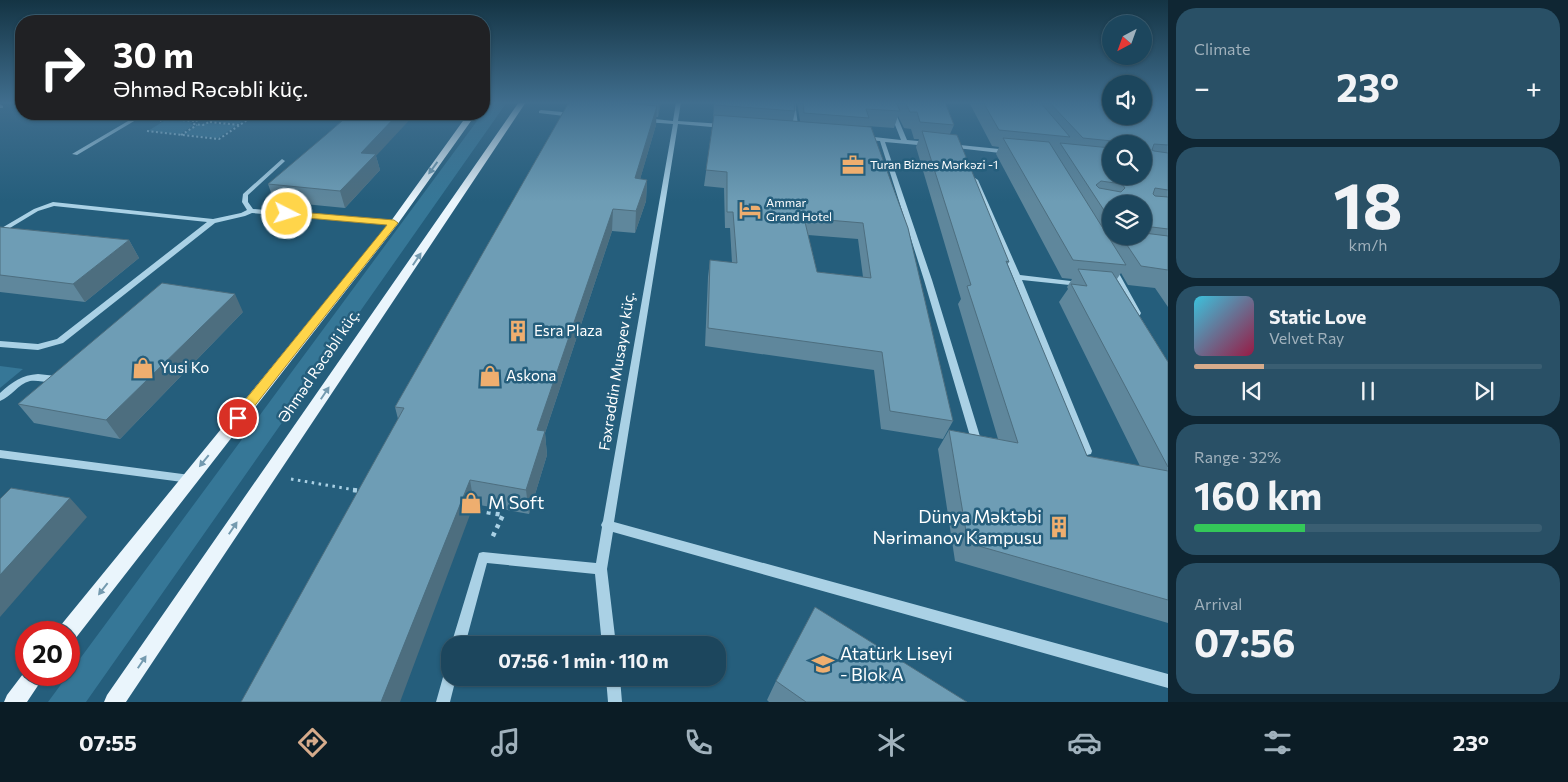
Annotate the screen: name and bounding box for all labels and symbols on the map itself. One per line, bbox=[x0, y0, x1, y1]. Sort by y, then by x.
north arrow bbox=[1102, 15, 1152, 65]
office icon: Turan Biznes Mərkəzi -1 bbox=[840, 152, 866, 178]
place label: Turan Biznes Mərkəzi -1 bbox=[870, 157, 998, 171]
one-way arrow bbox=[428, 161, 438, 175]
position arrow bbox=[260, 187, 312, 239]
place label: Ammar Grand Hotel bbox=[766, 195, 832, 223]
hotel icon: Ammar Grand Hotel bbox=[737, 197, 763, 223]
one-way arrow bbox=[412, 252, 422, 266]
street label: Fəxrəddin Musayev küç. bbox=[595, 290, 637, 452]
street label: Əhməd Rəcəbli küç. bbox=[274, 305, 363, 426]
building icon: Esra Plaza bbox=[505, 318, 531, 344]
place label: Esra Plaza bbox=[534, 321, 603, 339]
shop icon: Yusi Ko bbox=[130, 355, 156, 381]
place label: Yusi Ko bbox=[160, 358, 209, 376]
shop icon: Askona bbox=[477, 363, 503, 389]
place label: Askona bbox=[506, 366, 556, 384]
one-way arrow bbox=[320, 387, 330, 400]
pin bbox=[217, 397, 259, 439]
one-way arrow bbox=[198, 454, 209, 467]
shop icon: M Soft bbox=[458, 490, 484, 516]
place label: M Soft bbox=[488, 491, 544, 513]
place label: Dünya Məktəbi Nərimanov Kampusu bbox=[872, 505, 1042, 548]
building icon: Dünya Məktəbi Nərimanov Kampusu bbox=[1046, 514, 1072, 540]
one-way arrow bbox=[228, 521, 238, 534]
one-way arrow bbox=[98, 582, 108, 595]
speed limit sign: 20 bbox=[15, 621, 80, 686]
place label: Atatürk Liseyi - Blok A bbox=[840, 642, 953, 685]
school or university icon: Atatürk Liseyi - Blok A bbox=[810, 651, 836, 677]
one-way arrow bbox=[137, 655, 147, 669]

